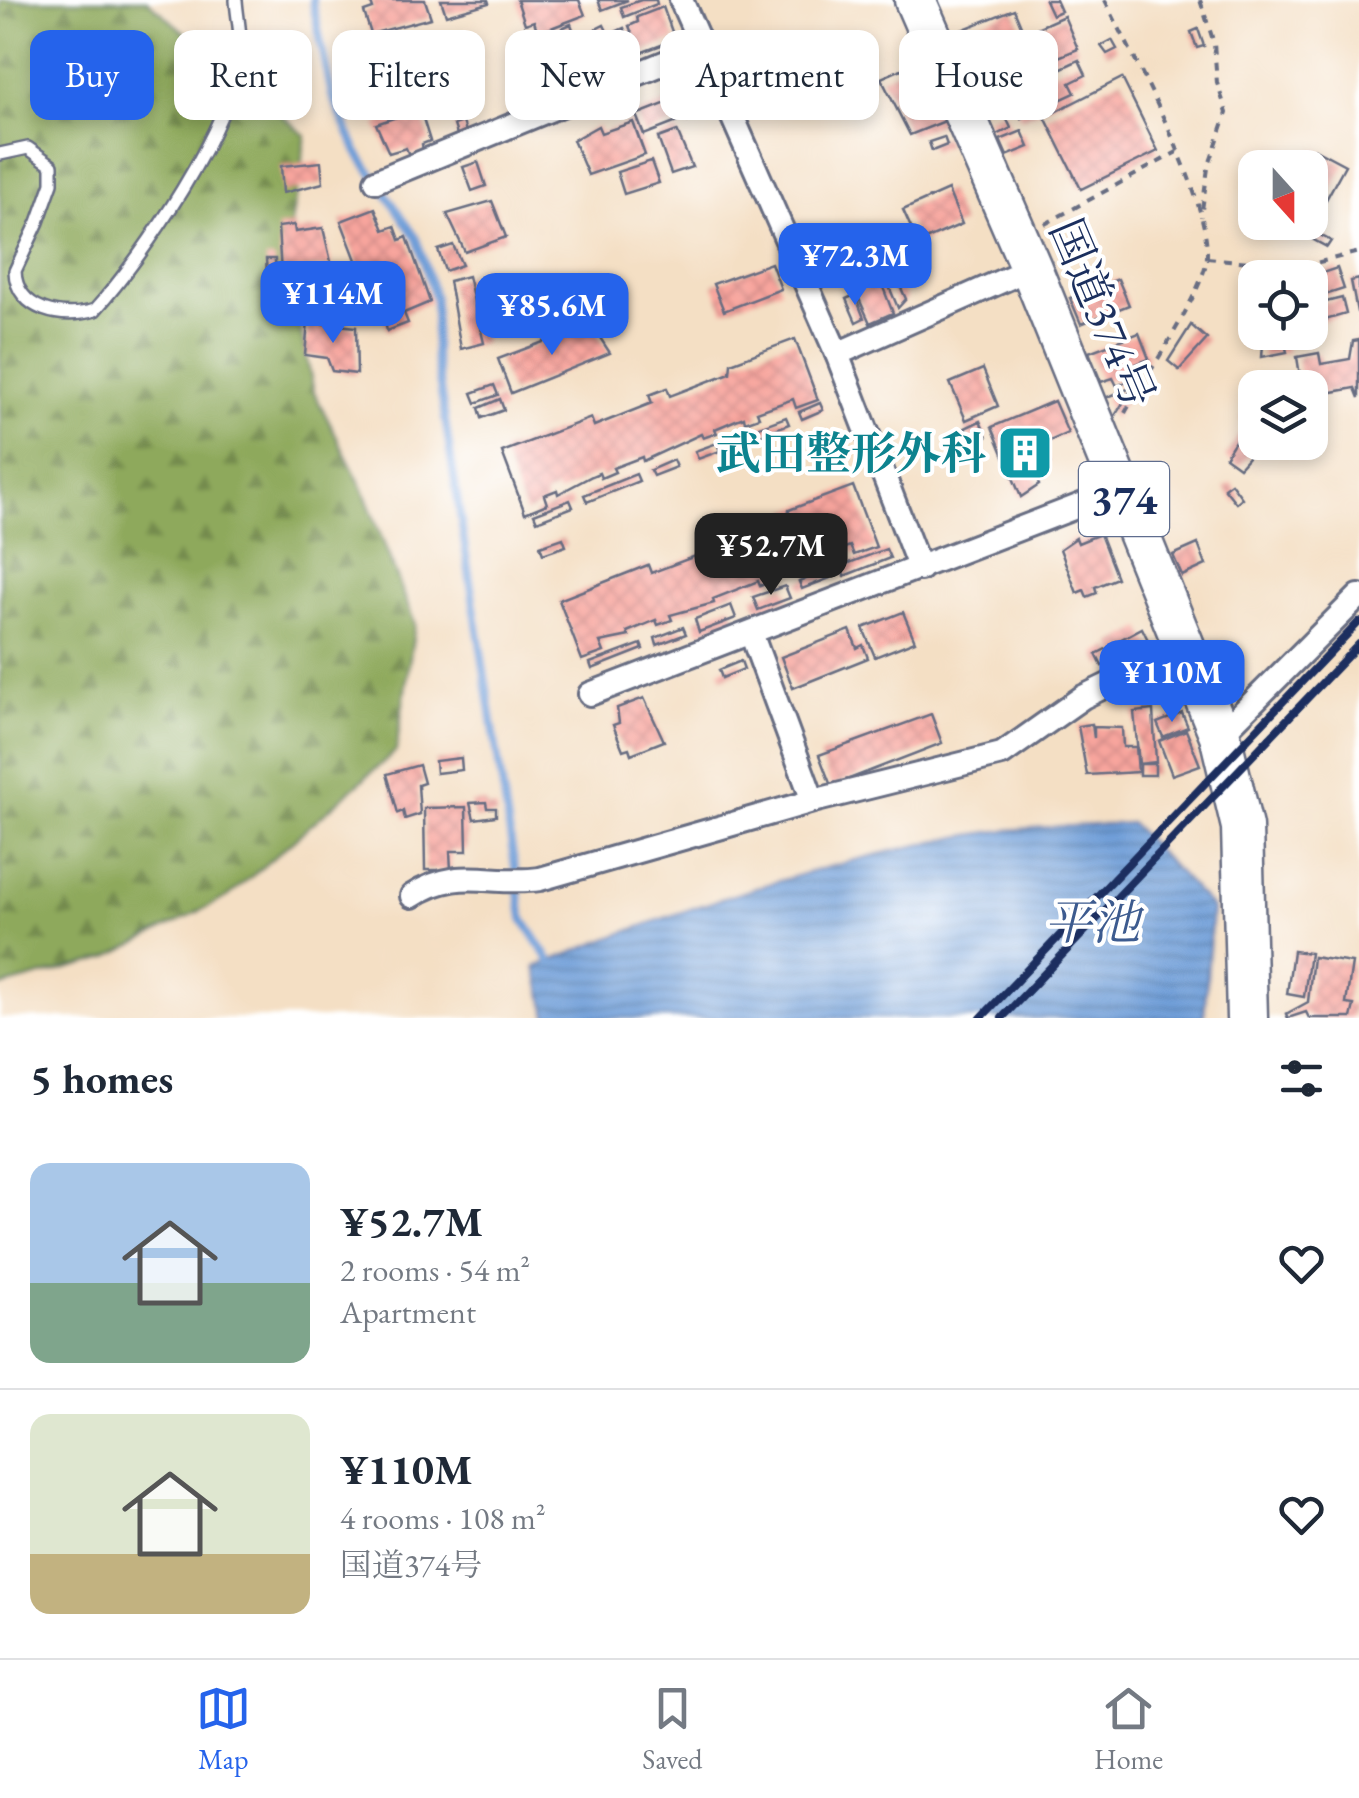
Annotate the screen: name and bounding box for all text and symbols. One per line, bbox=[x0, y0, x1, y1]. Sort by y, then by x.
chip: Buy bbox=[30, 30, 154, 120]
chip: Rent bbox=[174, 30, 312, 120]
chip: Filters bbox=[332, 30, 485, 120]
chip: New bbox=[505, 30, 640, 120]
chip: Apartment bbox=[660, 30, 879, 120]
chip: House bbox=[899, 30, 1058, 120]
north arrow bbox=[1238, 150, 1328, 240]
map controls bbox=[1238, 150, 1328, 460]
street label: 国道374号 bbox=[1037, 210, 1169, 416]
pin: ¥72.3M bbox=[774, 223, 936, 308]
text: ¥72.3M bbox=[801, 234, 909, 276]
button: locate bbox=[1238, 260, 1328, 350]
pin: ¥114M bbox=[263, 261, 403, 346]
text: ¥114M bbox=[282, 272, 384, 314]
pin: ¥85.6M bbox=[471, 273, 633, 358]
text: ¥85.6M bbox=[498, 284, 606, 326]
button: layers bbox=[1238, 370, 1328, 460]
building icon: 武田整形外科 bbox=[995, 423, 1055, 483]
place label: 武田整形外科 bbox=[716, 424, 986, 482]
road number: 374 bbox=[1079, 462, 1169, 536]
pin: ¥52.7M bbox=[690, 513, 852, 598]
text: ¥52.7M bbox=[717, 524, 825, 566]
pin: ¥110M bbox=[1102, 640, 1242, 725]
text: ¥110M bbox=[1121, 651, 1223, 693]
water label: 平池 bbox=[1044, 891, 1145, 953]
text: 5 homes bbox=[30, 1051, 173, 1106]
icon: filters bbox=[1274, 1051, 1329, 1106]
text: ¥52.7M bbox=[340, 1194, 483, 1249]
icon: home bbox=[110, 1203, 230, 1323]
icon: heart bbox=[1274, 1236, 1329, 1291]
text: 2 rooms · 54 m² bbox=[340, 1249, 530, 1291]
text: Apartment bbox=[340, 1291, 476, 1333]
text: ¥110M bbox=[340, 1442, 473, 1497]
icon: home bbox=[110, 1454, 230, 1574]
icon: heart bbox=[1274, 1487, 1329, 1542]
text: 4 rooms · 108 m² bbox=[340, 1497, 546, 1539]
text: 国道374号 bbox=[340, 1544, 482, 1586]
tab: Map bbox=[196, 1681, 251, 1777]
tab: Saved bbox=[642, 1681, 702, 1777]
tab: Home bbox=[1094, 1681, 1163, 1777]

